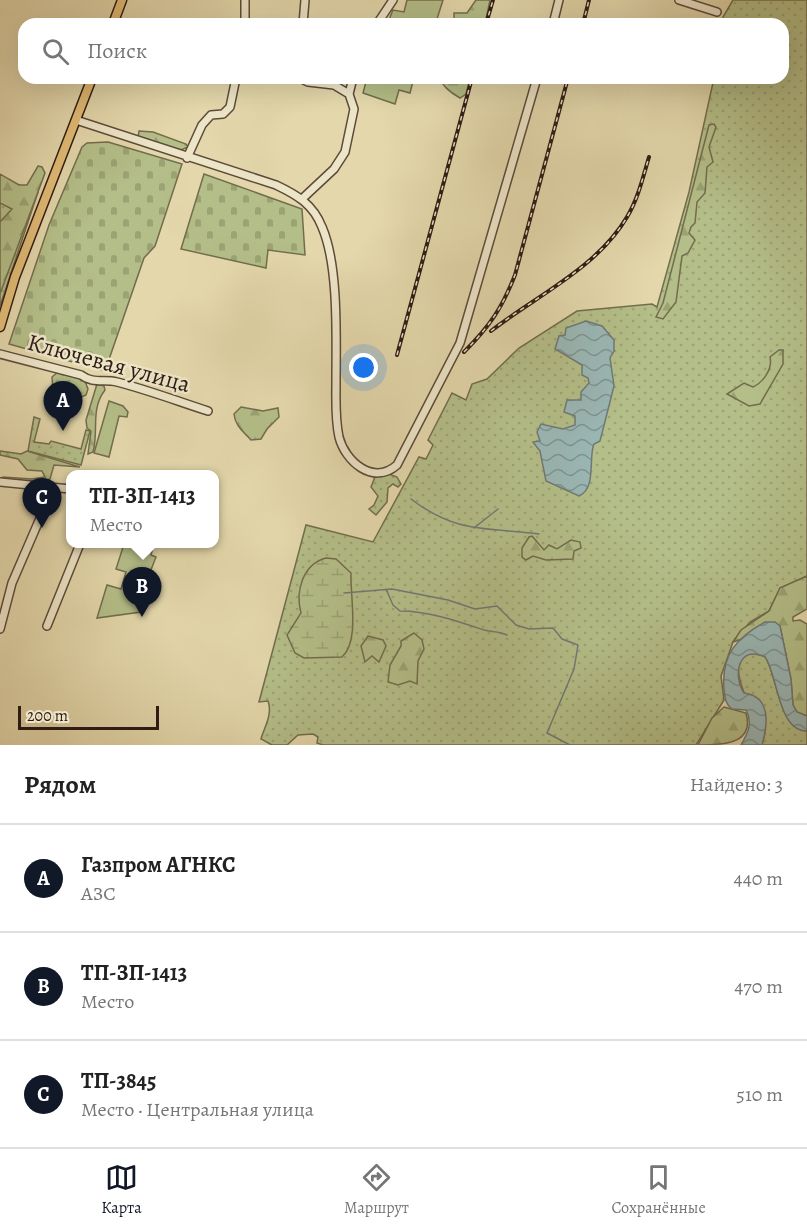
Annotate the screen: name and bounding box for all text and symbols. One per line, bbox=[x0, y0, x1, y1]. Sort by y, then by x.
search box bbox=[18, 18, 789, 84]
icon: search bbox=[39, 35, 72, 68]
text: Поиск bbox=[87, 36, 147, 66]
street label: Ключевая улица bbox=[24, 326, 194, 400]
your location bbox=[349, 353, 378, 382]
pin: A bbox=[44, 382, 82, 431]
popup bbox=[66, 470, 219, 548]
pin: C bbox=[22, 478, 62, 528]
text: ТП-ЗП-1413 bbox=[89, 481, 196, 511]
text: Место bbox=[89, 511, 143, 538]
pin: B bbox=[122, 568, 162, 617]
scale bar bbox=[18, 703, 159, 730]
text: 200 m bbox=[27, 705, 68, 727]
text: Рядом bbox=[24, 767, 96, 802]
text: Найдено: 3 bbox=[690, 771, 783, 798]
text: Газпром АГНКС bbox=[81, 850, 236, 880]
text: A bbox=[37, 865, 50, 892]
text: 440 m bbox=[734, 865, 783, 892]
text: АЗС bbox=[81, 880, 116, 907]
text: ТП-ЗП-1413 bbox=[81, 958, 187, 988]
text: B bbox=[37, 973, 50, 1000]
text: 470 m bbox=[734, 973, 783, 1000]
text: Место bbox=[81, 988, 134, 1015]
text: ТП-3845 bbox=[81, 1066, 156, 1096]
text: C bbox=[37, 1081, 50, 1108]
text: 510 m bbox=[736, 1081, 783, 1108]
text: Место · Центральная улица bbox=[81, 1096, 314, 1123]
tab: Карта bbox=[101, 1161, 142, 1219]
tab: Маршрут bbox=[344, 1161, 409, 1219]
tab: Сохранённые bbox=[611, 1161, 706, 1219]

